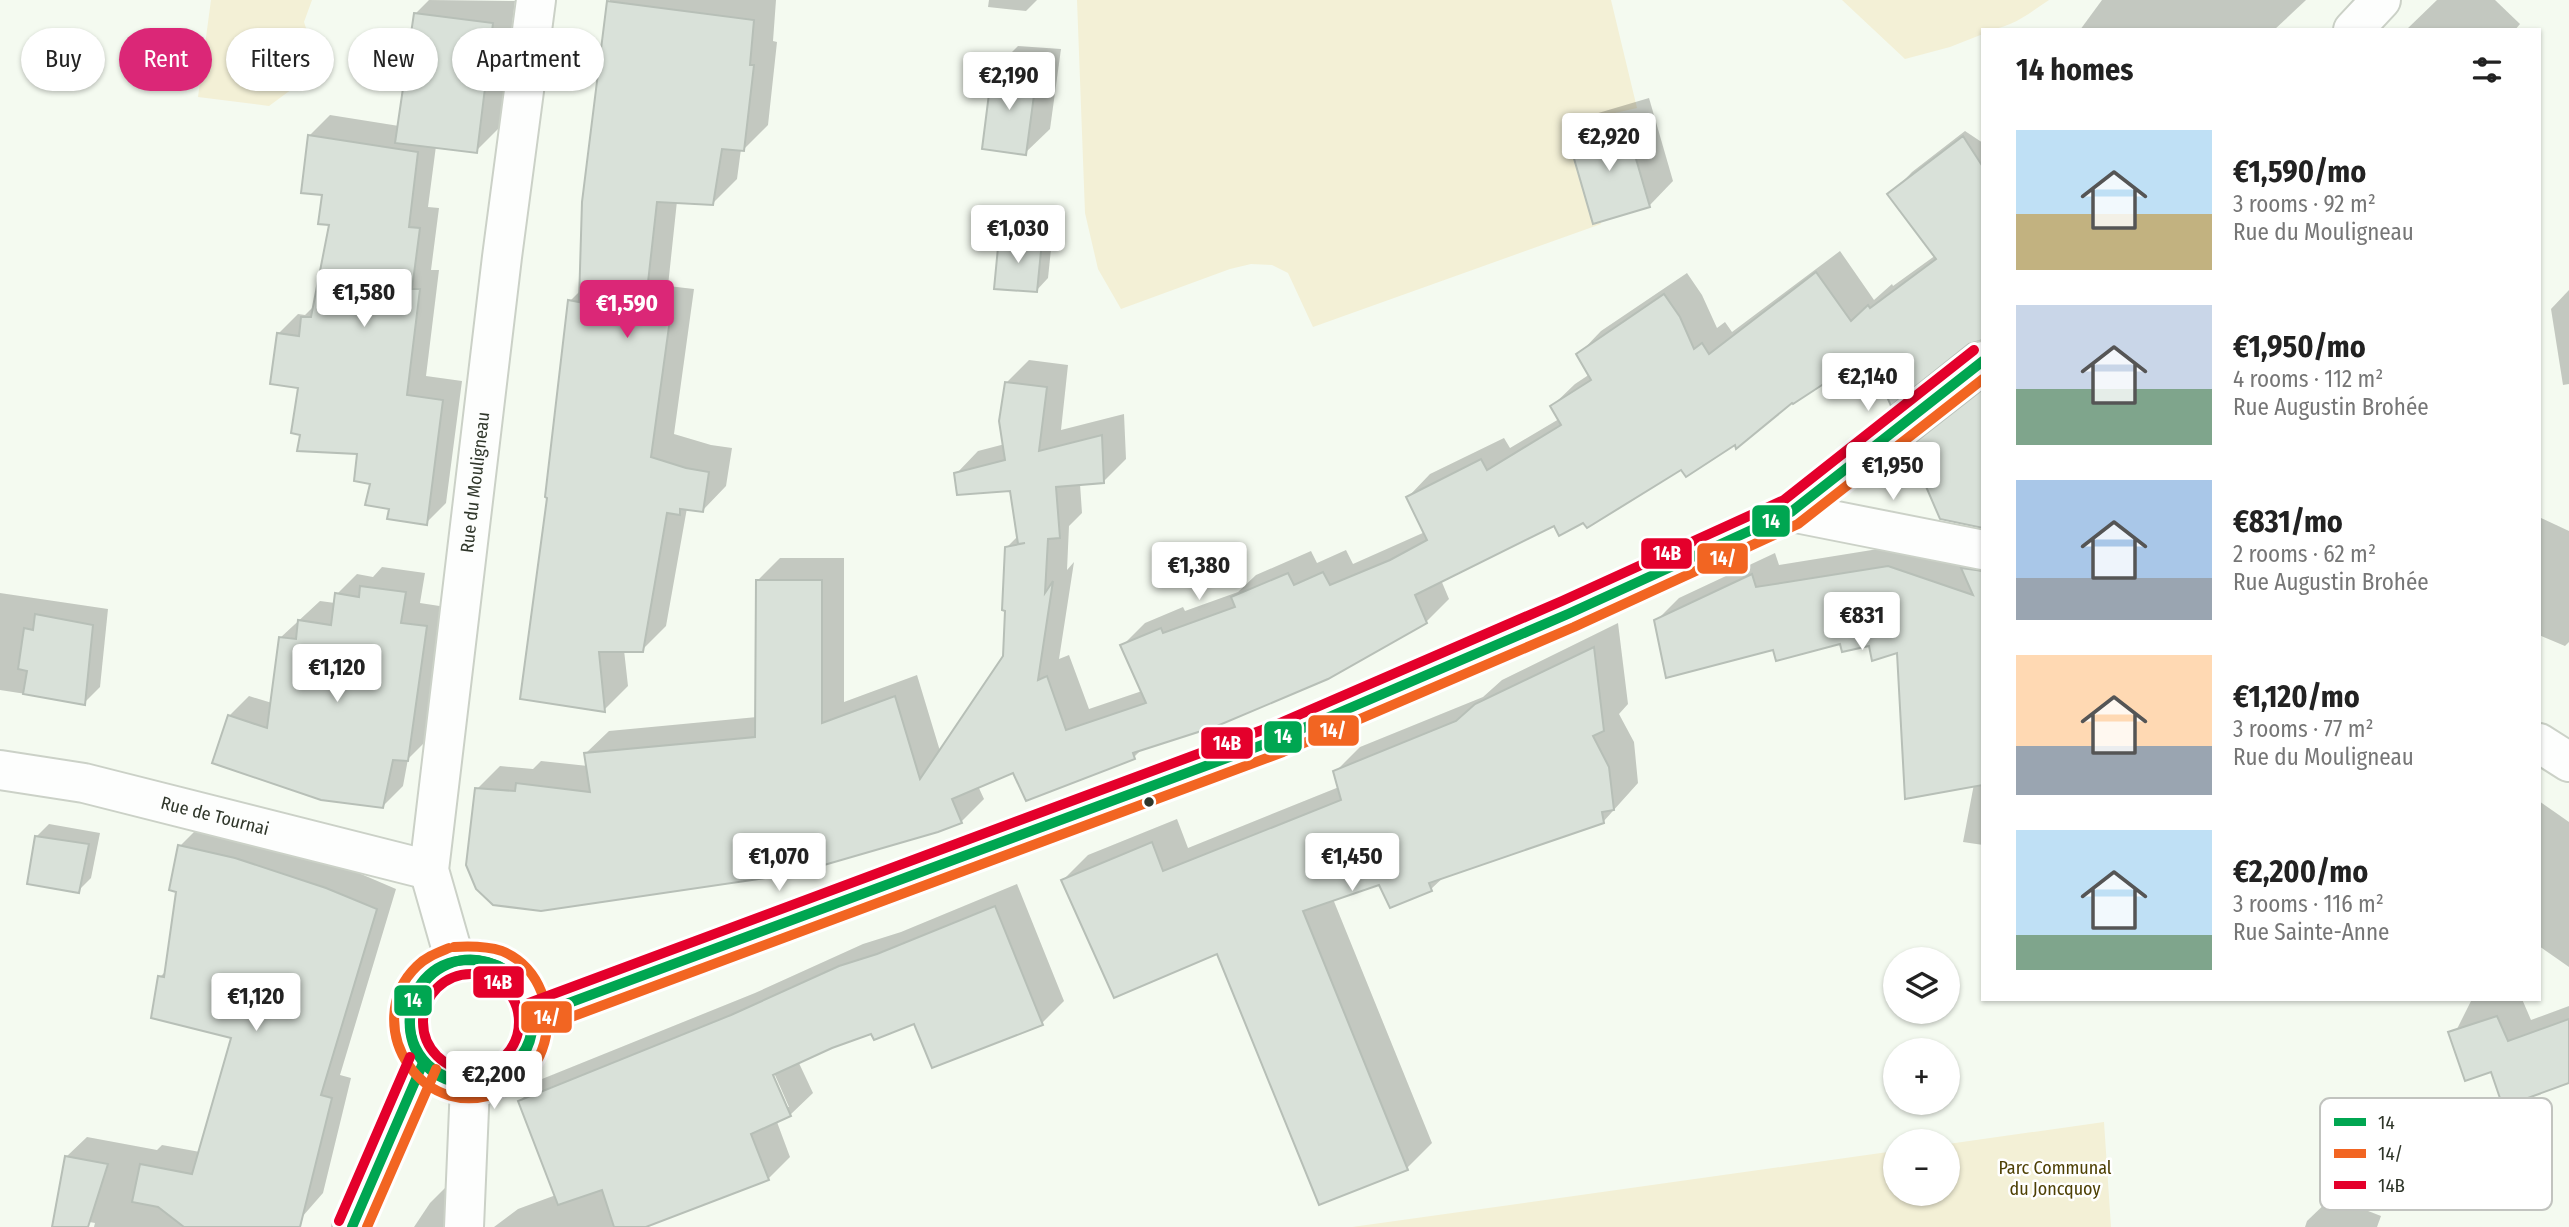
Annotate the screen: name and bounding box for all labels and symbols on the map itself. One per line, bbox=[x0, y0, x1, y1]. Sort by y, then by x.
pin: €2,190 bbox=[952, 52, 1066, 112]
pin: €2,920 bbox=[1552, 114, 1666, 173]
pin: €1,030 bbox=[961, 205, 1075, 265]
pin: €1,580 bbox=[307, 270, 421, 329]
pin: €1,590 bbox=[570, 280, 684, 340]
pin: €2,140 bbox=[1811, 354, 1925, 413]
street label: Rue du Mouligneau bbox=[456, 411, 494, 554]
pin: €1,950 bbox=[1836, 442, 1950, 502]
line badge: 14 bbox=[1751, 504, 1791, 538]
text: 14 bbox=[1762, 510, 1780, 533]
line badge: 14B bbox=[1640, 537, 1693, 570]
pin: €1,380 bbox=[1142, 542, 1256, 602]
text: 14B bbox=[1653, 542, 1682, 565]
line badge: 14/ bbox=[1696, 542, 1749, 575]
text: 14/ bbox=[1710, 547, 1736, 570]
pin: €831 bbox=[1821, 592, 1903, 652]
pin: €1,120 bbox=[280, 644, 394, 704]
line badge: 14/ bbox=[1307, 714, 1360, 747]
text: 14/ bbox=[1320, 719, 1346, 742]
line badge: 14 bbox=[1263, 720, 1303, 754]
text: 14 bbox=[1274, 725, 1292, 748]
line badge: 14B bbox=[1200, 726, 1254, 760]
text: 14B bbox=[1213, 732, 1242, 755]
street label: Rue de Tournai bbox=[159, 792, 271, 840]
unlabelled marker bbox=[1142, 795, 1156, 809]
pin: €1,070 bbox=[722, 834, 836, 893]
pin: €1,450 bbox=[1295, 834, 1409, 893]
line badge: 14B bbox=[472, 965, 525, 999]
text: 14B bbox=[484, 971, 513, 994]
pin: €1,120 bbox=[199, 974, 313, 1033]
line badge: 14 bbox=[393, 984, 433, 1017]
text: 14 bbox=[404, 989, 422, 1012]
line badge: 14/ bbox=[520, 1000, 573, 1034]
text: 14/ bbox=[534, 1006, 560, 1029]
pin: €2,200 bbox=[437, 1052, 551, 1111]
legend bbox=[2320, 1098, 2552, 1210]
text: 14 bbox=[2378, 1111, 2395, 1134]
text: 14/ bbox=[2378, 1142, 2403, 1165]
park label: Parc Communal du Joncquoy bbox=[1998, 1157, 2112, 1200]
text: 14B bbox=[2378, 1174, 2405, 1197]

